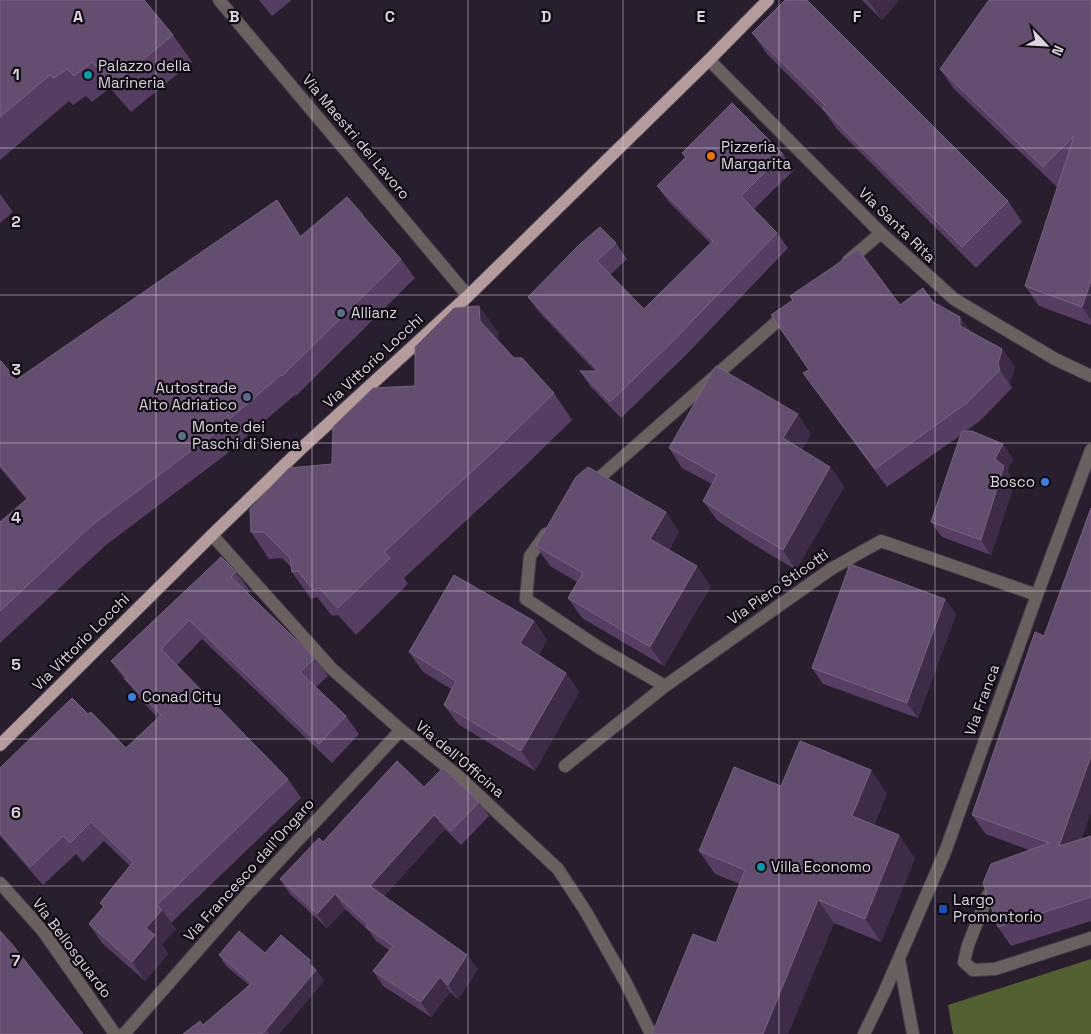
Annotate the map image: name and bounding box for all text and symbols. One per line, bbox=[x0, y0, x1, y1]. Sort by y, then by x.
text: A bbox=[73, 6, 83, 27]
text: B bbox=[229, 6, 239, 27]
text: C bbox=[385, 6, 395, 27]
text: D bbox=[541, 6, 551, 27]
text: E bbox=[697, 6, 706, 27]
text: F bbox=[853, 6, 862, 27]
north arrow bbox=[1021, 20, 1071, 70]
text: N bbox=[1048, 42, 1068, 59]
place label: Palazzo della Marineria bbox=[98, 56, 191, 92]
text: 1 bbox=[12, 64, 20, 85]
marker: Palazzo della Marineria bbox=[82, 69, 94, 81]
street label: Via Maestri del Lavoro bbox=[298, 70, 414, 203]
place label: Pizzeria Margarita bbox=[721, 137, 791, 173]
marker: Pizzeria Margarita bbox=[705, 150, 717, 162]
street label: Via Santa Rita bbox=[855, 183, 940, 267]
text: 2 bbox=[11, 211, 21, 232]
place label: Allianz bbox=[351, 303, 397, 322]
marker: Allianz bbox=[335, 307, 347, 319]
street label: Via Vittorio Locchi bbox=[319, 309, 427, 412]
text: 3 bbox=[11, 359, 21, 380]
place label: Autostrade Alto Adriatico bbox=[139, 378, 237, 414]
marker: Autostrade Alto Adriatico bbox=[241, 391, 253, 403]
place label: Monte dei Paschi di Siena bbox=[192, 417, 300, 453]
marker: Monte dei Paschi di Siena bbox=[176, 430, 188, 442]
place label: Bosco bbox=[990, 472, 1035, 491]
marker: Bosco bbox=[1039, 476, 1051, 488]
text: 4 bbox=[11, 507, 21, 528]
street label: Via Piero Sticotti bbox=[724, 545, 832, 628]
street label: Via Vittorio Locchi bbox=[28, 589, 133, 694]
text: 5 bbox=[11, 654, 21, 675]
street label: Via Franca bbox=[960, 661, 1003, 738]
place label: Conad City bbox=[142, 687, 221, 706]
marker: Conad City bbox=[126, 691, 138, 703]
street label: Via dell'Officina bbox=[412, 716, 509, 802]
street label: Via Francesco dall'Ongaro bbox=[179, 794, 318, 945]
text: 6 bbox=[11, 802, 21, 823]
place label: Villa Economo bbox=[771, 857, 871, 876]
marker: Villa Economo bbox=[755, 861, 767, 873]
place label: Largo Promontorio bbox=[953, 890, 1042, 926]
street label: Via Bellosguardo bbox=[29, 894, 116, 1002]
marker: Largo Promontorio bbox=[937, 903, 949, 915]
text: 7 bbox=[12, 950, 21, 971]

